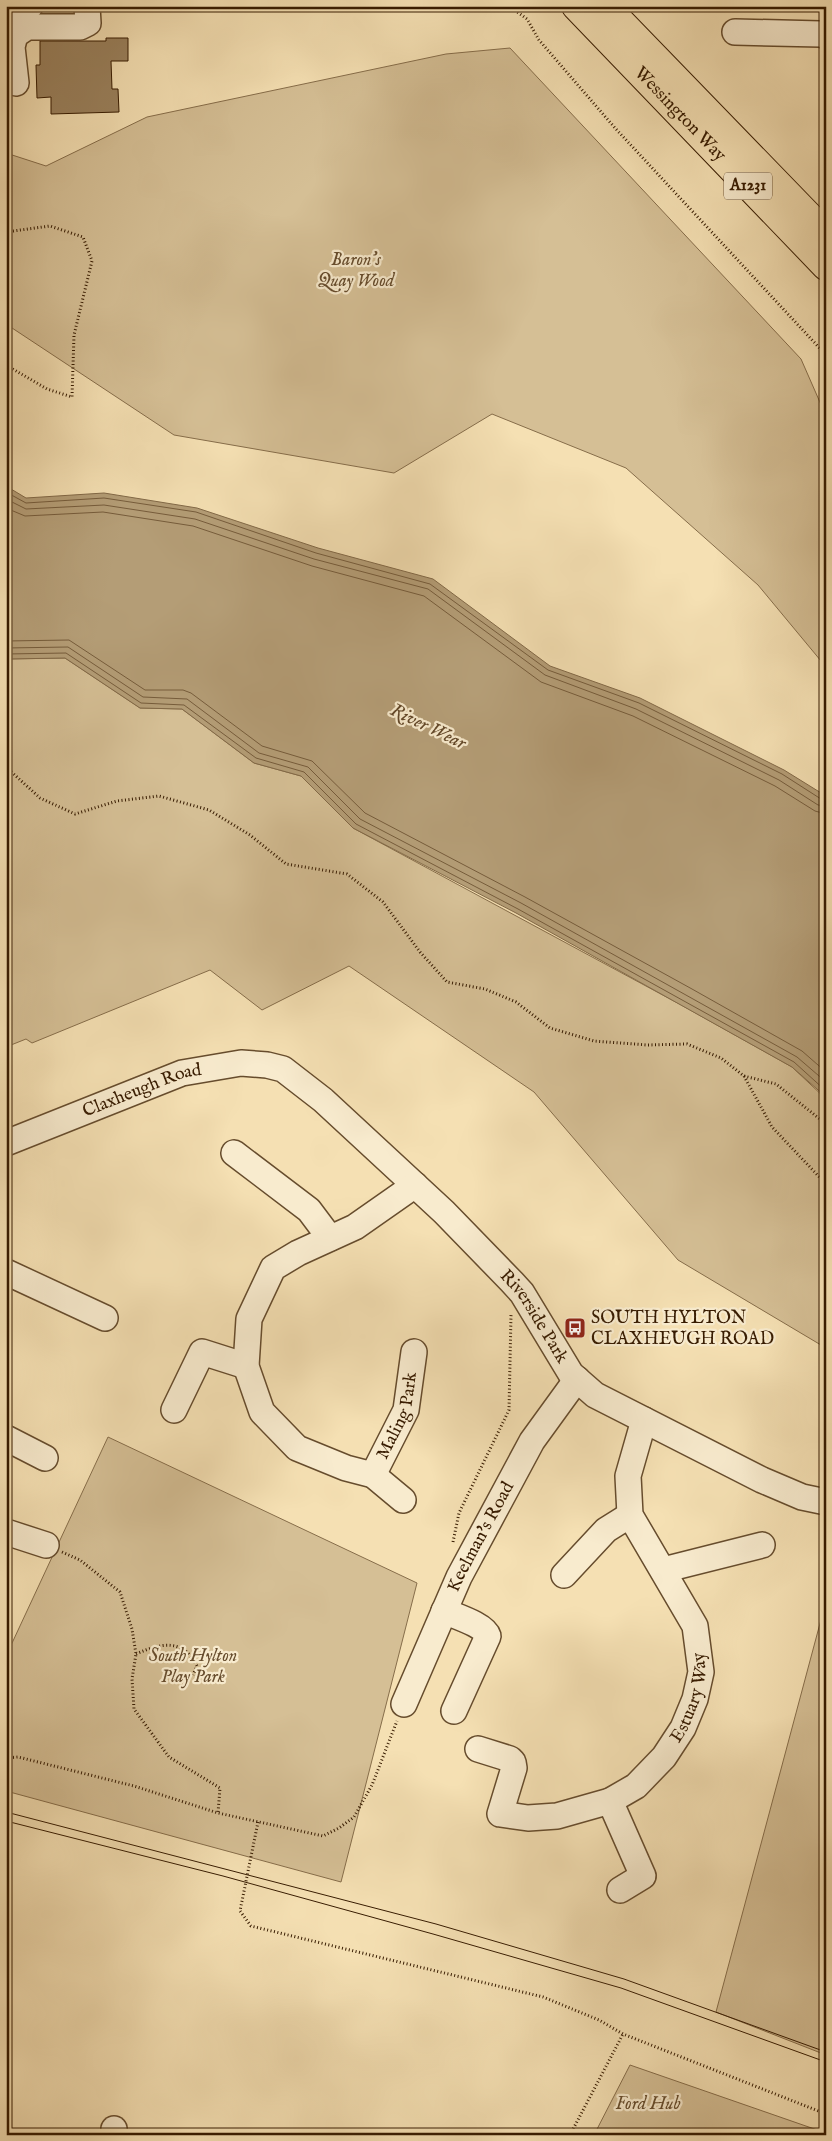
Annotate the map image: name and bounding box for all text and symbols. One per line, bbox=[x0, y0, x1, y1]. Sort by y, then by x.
street label: Wessington Way bbox=[629, 62, 731, 167]
road number: A1231 bbox=[724, 172, 772, 200]
park label: Baron's Quay Wood bbox=[318, 249, 396, 293]
water label: River Wear bbox=[386, 698, 471, 756]
street label: Claxheugh Road bbox=[79, 1058, 203, 1123]
street label: Riverside Park bbox=[495, 1265, 574, 1368]
place label: SOUTH HYLTON CLAXHEUGH ROAD bbox=[591, 1307, 774, 1351]
bus stop icon: SOUTH HYLTON CLAXHEUGH ROAD bbox=[563, 1316, 587, 1340]
street label: Maling Park bbox=[371, 1370, 423, 1463]
street label: Keelman's Road bbox=[442, 1477, 520, 1596]
park label: South Hylton Play Park bbox=[149, 1645, 237, 1689]
street label: Estuary Way bbox=[665, 1651, 713, 1747]
park label: Ford Hub bbox=[615, 2093, 681, 2116]

